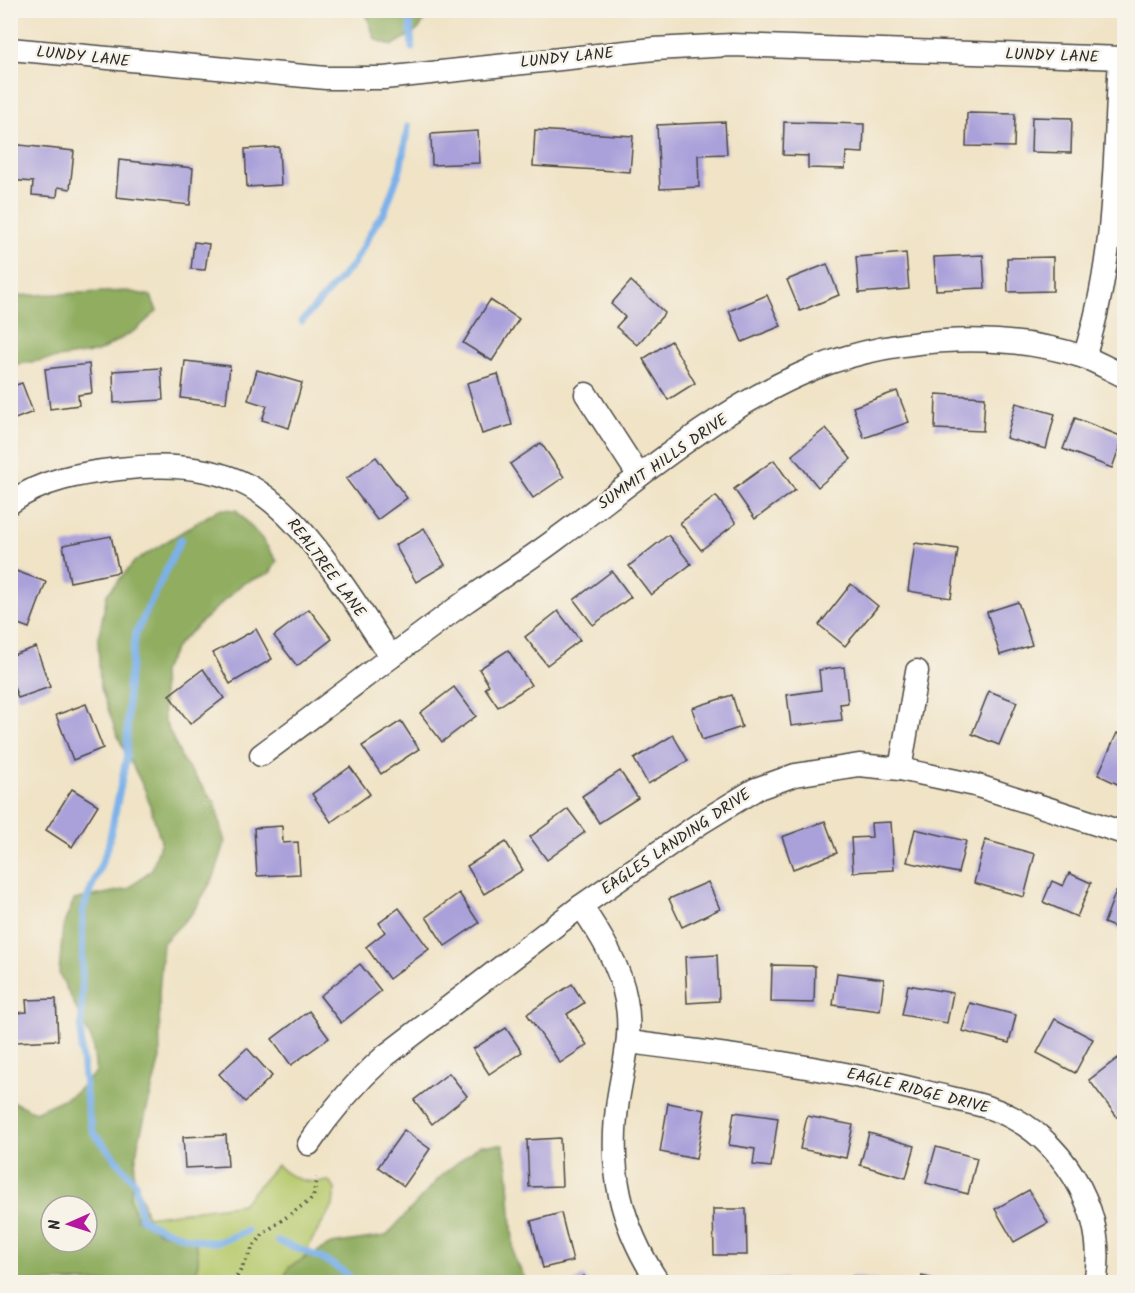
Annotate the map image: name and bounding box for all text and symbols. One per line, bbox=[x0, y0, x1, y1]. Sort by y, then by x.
street label: LUNDY LANE bbox=[35, 40, 132, 74]
street label: LUNDY LANE bbox=[519, 41, 616, 75]
street label: LUNDY LANE bbox=[1005, 42, 1100, 70]
street label: SUMMIT HILLS DRIVE bbox=[593, 407, 734, 516]
street label: REALTREE LANE bbox=[280, 513, 372, 623]
street label: EAGLES LANDING DRIVE bbox=[596, 782, 756, 902]
street label: EAGLE RIDGE DRIVE bbox=[844, 1061, 992, 1121]
north arrow bbox=[39, 1194, 99, 1254]
text: N bbox=[43, 1219, 68, 1230]

